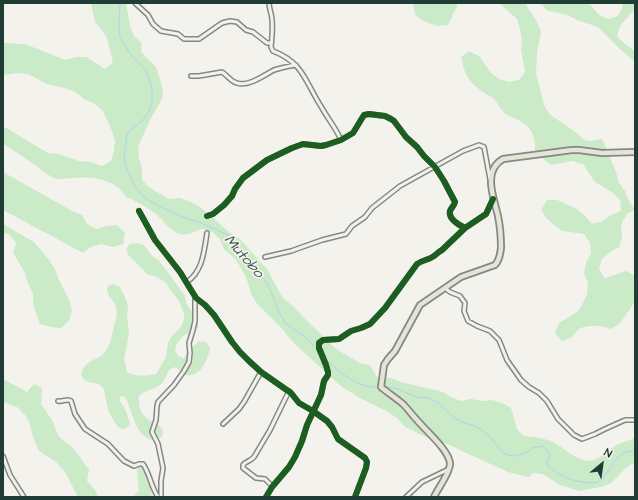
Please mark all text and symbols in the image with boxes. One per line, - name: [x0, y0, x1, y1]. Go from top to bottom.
- water label: Mutobo: [219, 232, 267, 282]
- north arrow: [582, 444, 622, 484]
- text: N: [601, 445, 615, 461]

